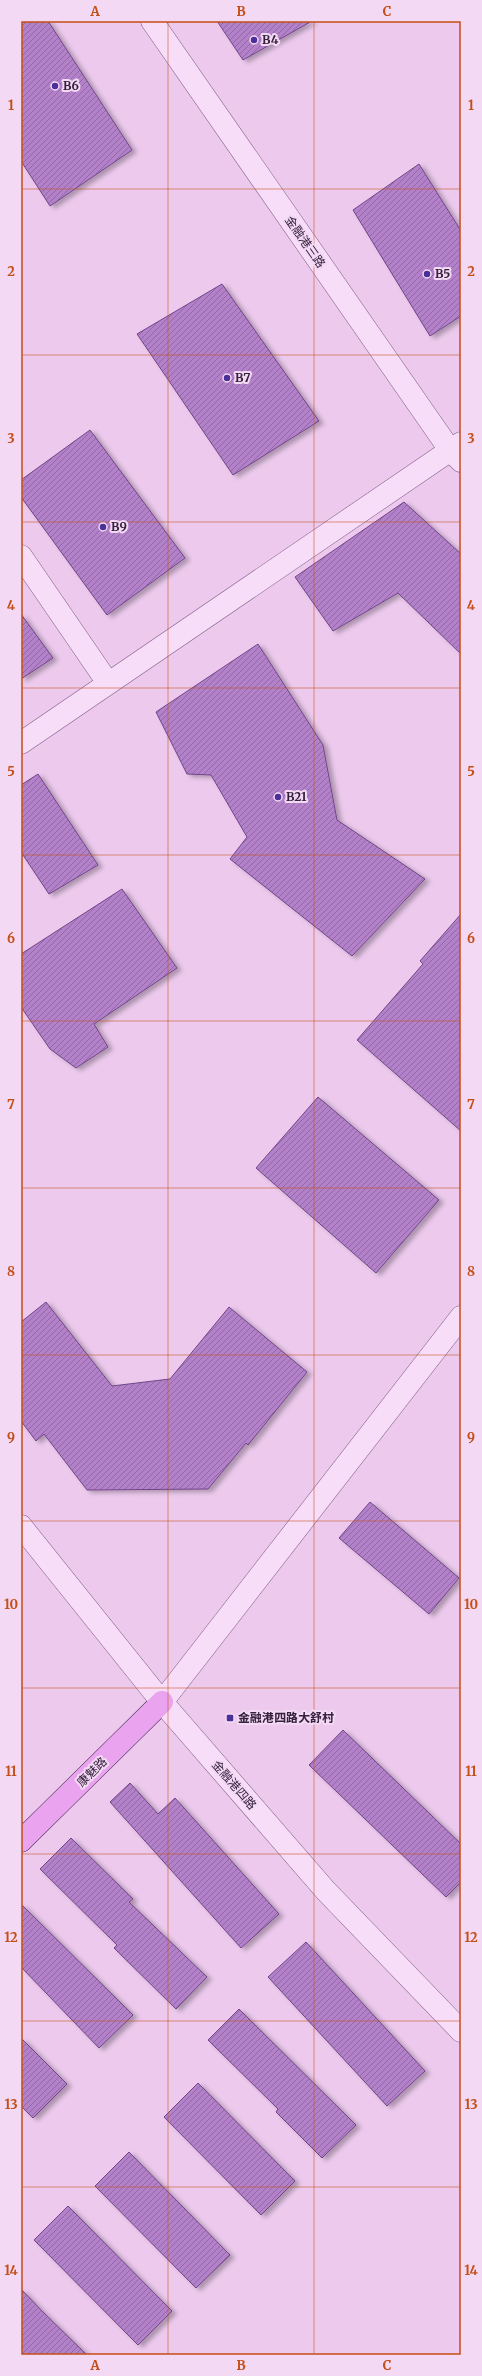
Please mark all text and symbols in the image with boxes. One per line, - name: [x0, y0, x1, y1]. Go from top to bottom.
- text: A: [89, 3, 100, 20]
- text: B: [236, 3, 246, 20]
- text: C: [383, 3, 392, 20]
- place label: B4: [262, 32, 279, 47]
- marker: B4: [249, 35, 259, 45]
- place label: B6: [63, 78, 79, 93]
- marker: B6: [50, 81, 60, 91]
- text: 1: [8, 97, 14, 114]
- text: 1: [468, 97, 474, 114]
- street label: 金融港三路: [282, 213, 329, 271]
- text: 2: [7, 263, 15, 280]
- text: 2: [467, 263, 475, 280]
- place label: B5: [435, 266, 450, 281]
- marker: B5: [422, 269, 432, 279]
- place label: B7: [235, 370, 250, 385]
- marker: B7: [222, 373, 232, 383]
- text: 3: [7, 430, 15, 447]
- text: 3: [467, 430, 475, 447]
- place label: B9: [111, 519, 127, 534]
- marker: B9: [98, 522, 108, 532]
- text: 4: [7, 597, 16, 614]
- text: 4: [467, 597, 476, 614]
- text: 5: [7, 763, 15, 780]
- text: 5: [467, 763, 475, 780]
- place label: B21: [286, 789, 307, 804]
- marker: B21: [273, 792, 283, 802]
- text: 6: [7, 930, 15, 947]
- text: 6: [467, 930, 475, 947]
- text: 7: [7, 1096, 15, 1113]
- text: 7: [467, 1096, 475, 1113]
- text: 8: [7, 1263, 15, 1280]
- text: 8: [467, 1263, 475, 1280]
- text: 9: [7, 1429, 15, 1446]
- text: 9: [467, 1429, 475, 1446]
- text: 10: [4, 1596, 18, 1613]
- text: 10: [464, 1596, 478, 1613]
- place label: 金融港四路大舒村: [238, 1710, 334, 1725]
- marker: 金融港四路大舒村: [225, 1713, 235, 1723]
- street label: 康魅路: [73, 1754, 110, 1790]
- street label: 金融港四路: [209, 1757, 260, 1812]
- text: 11: [5, 1763, 17, 1780]
- text: 11: [465, 1763, 477, 1780]
- text: 12: [4, 1929, 18, 1946]
- text: 12: [464, 1929, 478, 1946]
- text: 13: [4, 2096, 18, 2113]
- text: 13: [464, 2096, 478, 2113]
- text: 14: [4, 2262, 19, 2279]
- text: 14: [464, 2262, 479, 2279]
- text: A: [89, 2357, 100, 2374]
- text: B: [236, 2357, 246, 2374]
- text: C: [383, 2357, 392, 2374]

